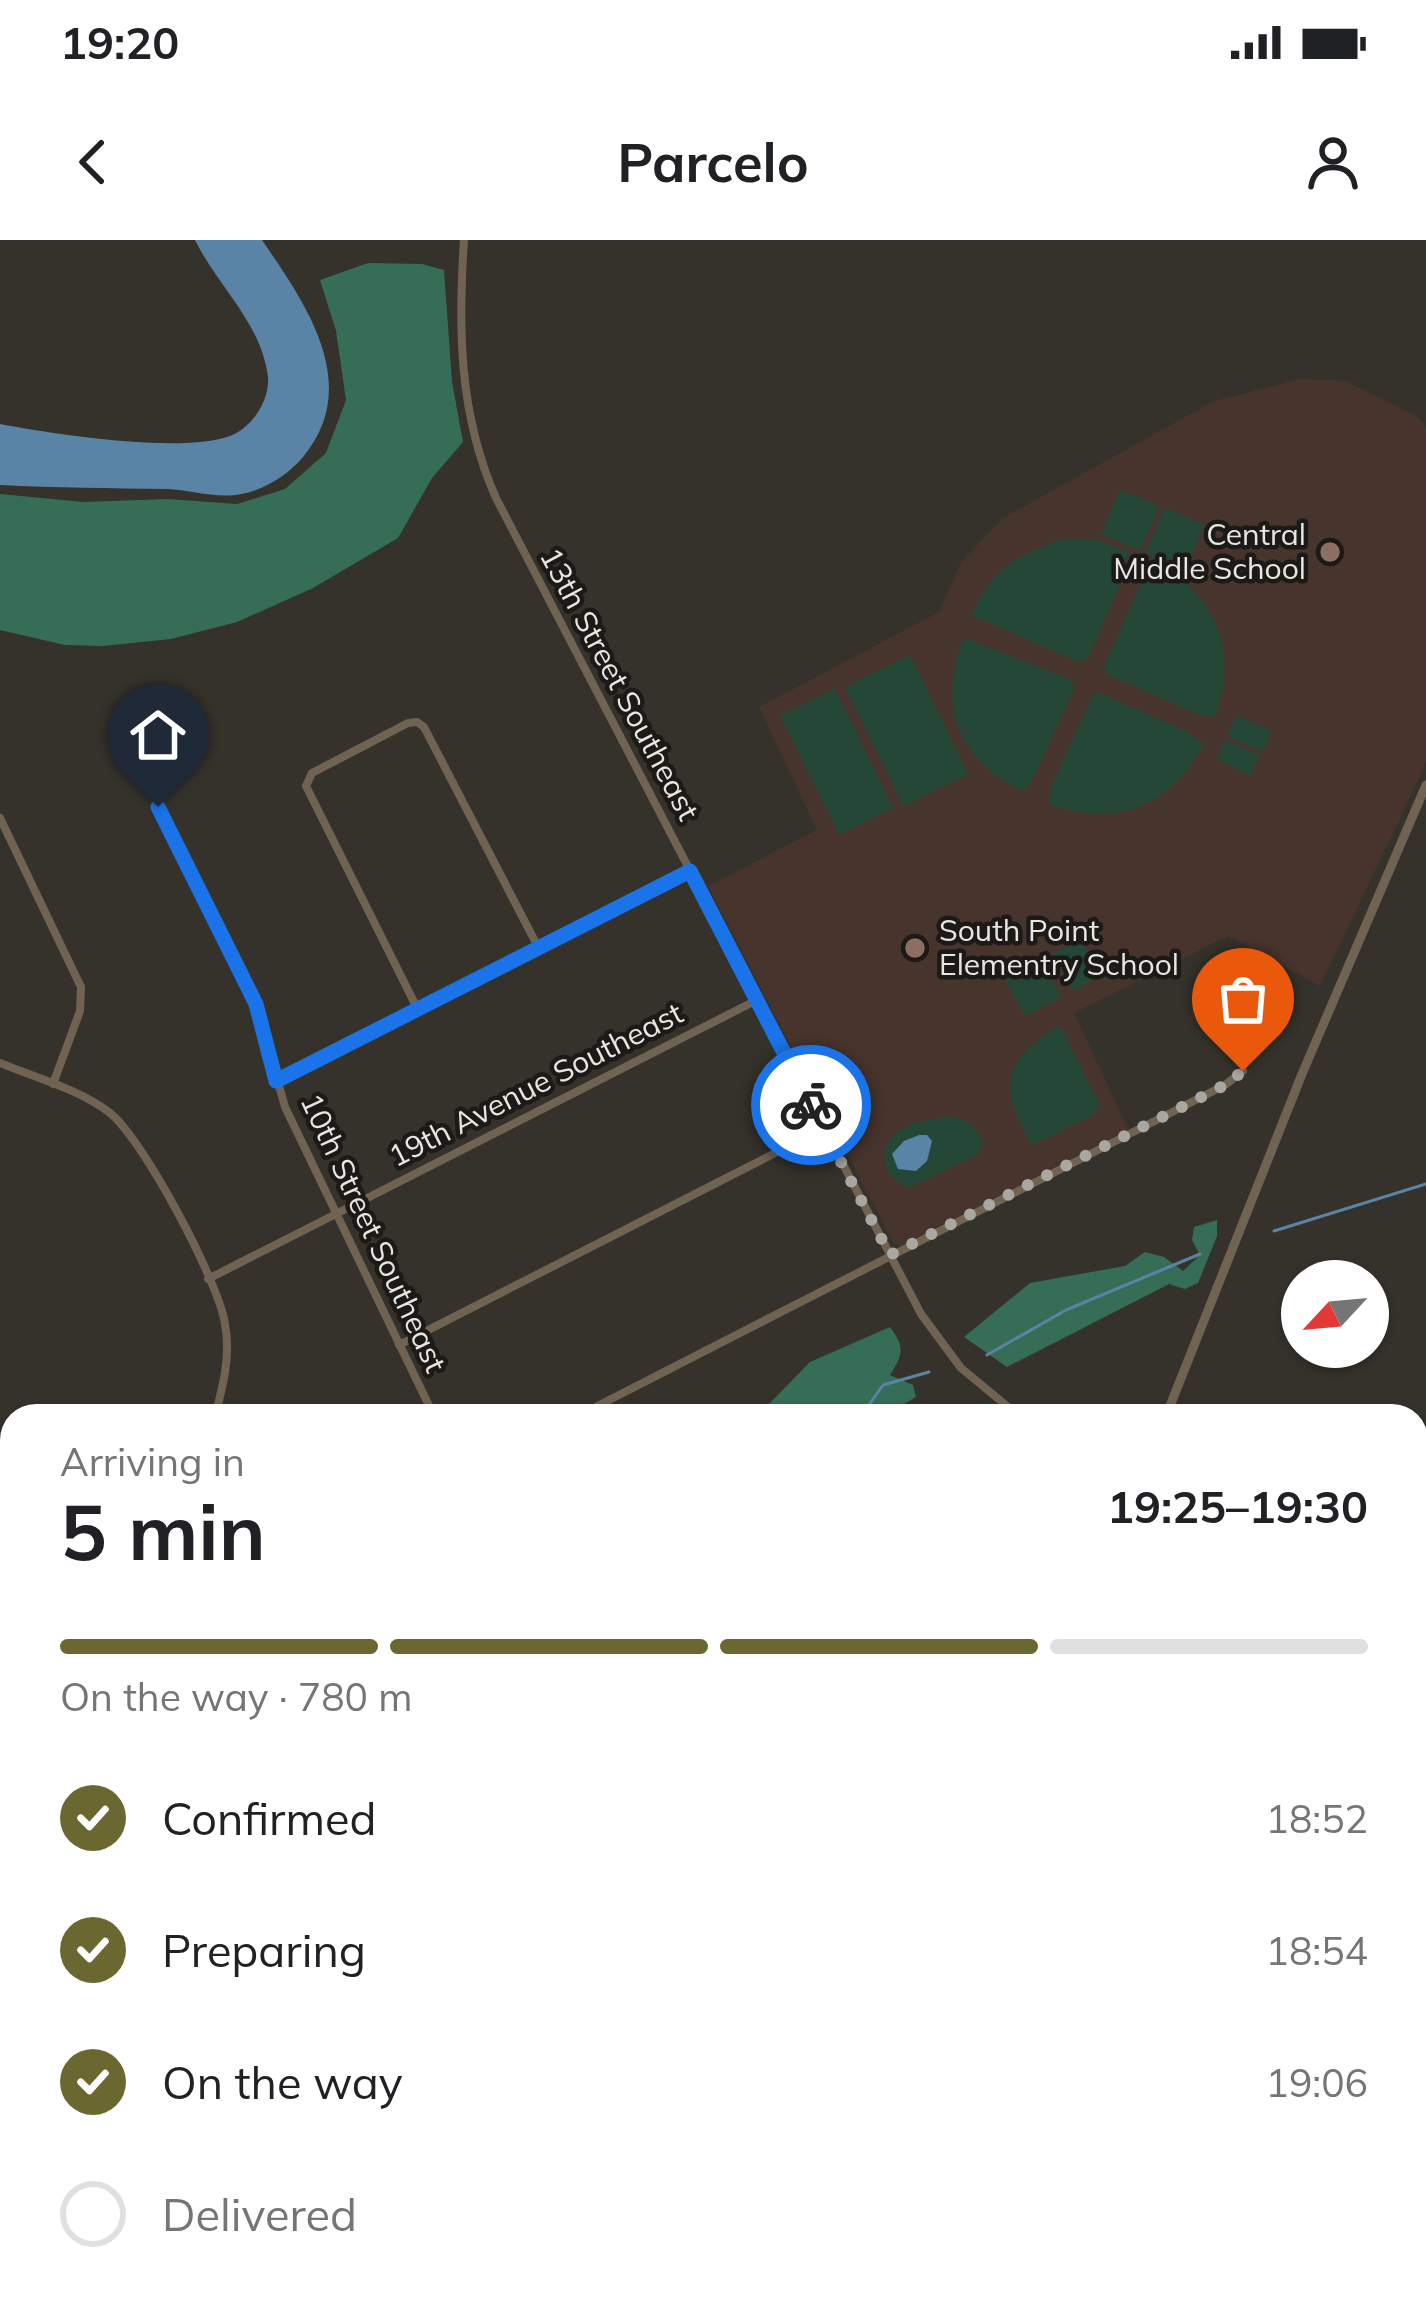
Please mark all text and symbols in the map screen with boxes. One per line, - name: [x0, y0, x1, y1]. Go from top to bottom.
- text: 19:20: [60, 14, 179, 70]
- text: Parcelo: [617, 128, 809, 196]
- icon: back: [60, 129, 126, 195]
- icon: person: [1300, 129, 1366, 195]
- place label: Central Middle School: [1113, 515, 1306, 587]
- marker: Central Middle School: [1317, 539, 1343, 565]
- street label: 13th Street Southeast: [532, 541, 708, 826]
- pin: [107, 684, 209, 807]
- icon: home: [125, 702, 191, 768]
- place label: South Point Elementry School: [939, 911, 1179, 983]
- marker: South Point Elementry School: [902, 935, 928, 961]
- pin: [1192, 948, 1294, 1071]
- icon: bag: [1210, 966, 1276, 1032]
- street label: 19th Avenue Southeast: [382, 993, 689, 1175]
- courier: [751, 1045, 871, 1165]
- icon: bike: [778, 1072, 844, 1138]
- street label: 10th Street Southeast: [293, 1087, 455, 1378]
- north arrow: [1281, 1260, 1389, 1368]
- map controls: [1281, 1260, 1389, 1368]
- text: Arriving in: [60, 1437, 245, 1486]
- text: 19:25–19:30: [1107, 1478, 1368, 1534]
- text: 5 min: [60, 1482, 266, 1580]
- text: On the way · 780 m: [60, 1672, 412, 1721]
- icon: check: [60, 1785, 126, 1851]
- text: Confirmed: [162, 1790, 376, 1846]
- text: 18:52: [1266, 1794, 1368, 1843]
- icon: check: [60, 1917, 126, 1983]
- text: Preparing: [162, 1922, 366, 1978]
- text: 18:54: [1266, 1926, 1368, 1975]
- icon: check: [60, 2049, 126, 2115]
- text: On the way: [162, 2054, 403, 2110]
- text: 19:06: [1266, 2058, 1368, 2107]
- text: Delivered: [162, 2186, 357, 2242]

